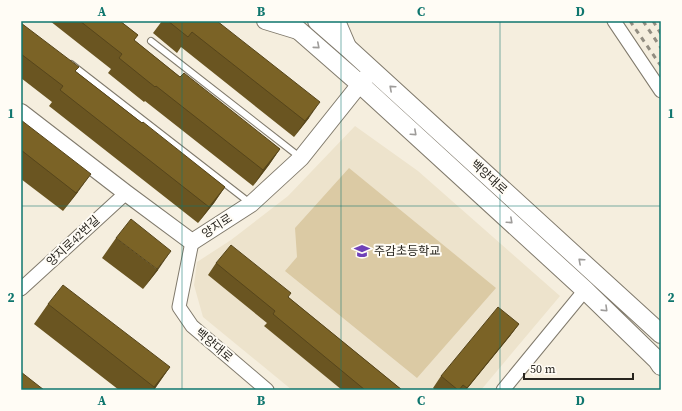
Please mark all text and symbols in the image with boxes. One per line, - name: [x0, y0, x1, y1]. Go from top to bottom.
- text: A: [98, 3, 107, 20]
- text: B: [257, 3, 266, 20]
- text: C: [417, 3, 425, 20]
- text: D: [575, 3, 585, 20]
- one-way arrow: [312, 42, 320, 49]
- one-way arrow: [389, 85, 397, 92]
- text: 1: [7, 105, 15, 122]
- text: 1: [667, 105, 675, 122]
- one-way arrow: [409, 129, 417, 136]
- street label: 백양대로: [467, 156, 511, 198]
- street label: 양지로: [199, 210, 235, 242]
- street label: 양지로42번길: [43, 212, 103, 270]
- one-way arrow: [505, 216, 512, 223]
- school or university icon: 주감초등학교: [353, 242, 371, 260]
- place label: 주감초등학교: [374, 243, 440, 259]
- one-way arrow: [578, 258, 585, 265]
- text: 2: [7, 289, 15, 306]
- text: 2: [667, 289, 675, 306]
- one-way arrow: [600, 305, 608, 312]
- street label: 백양대로: [192, 325, 236, 365]
- scale bar: [524, 355, 633, 381]
- text: 50 m: [530, 361, 556, 377]
- text: A: [98, 392, 107, 409]
- text: B: [257, 392, 266, 409]
- text: C: [417, 392, 425, 409]
- text: D: [575, 392, 585, 409]

